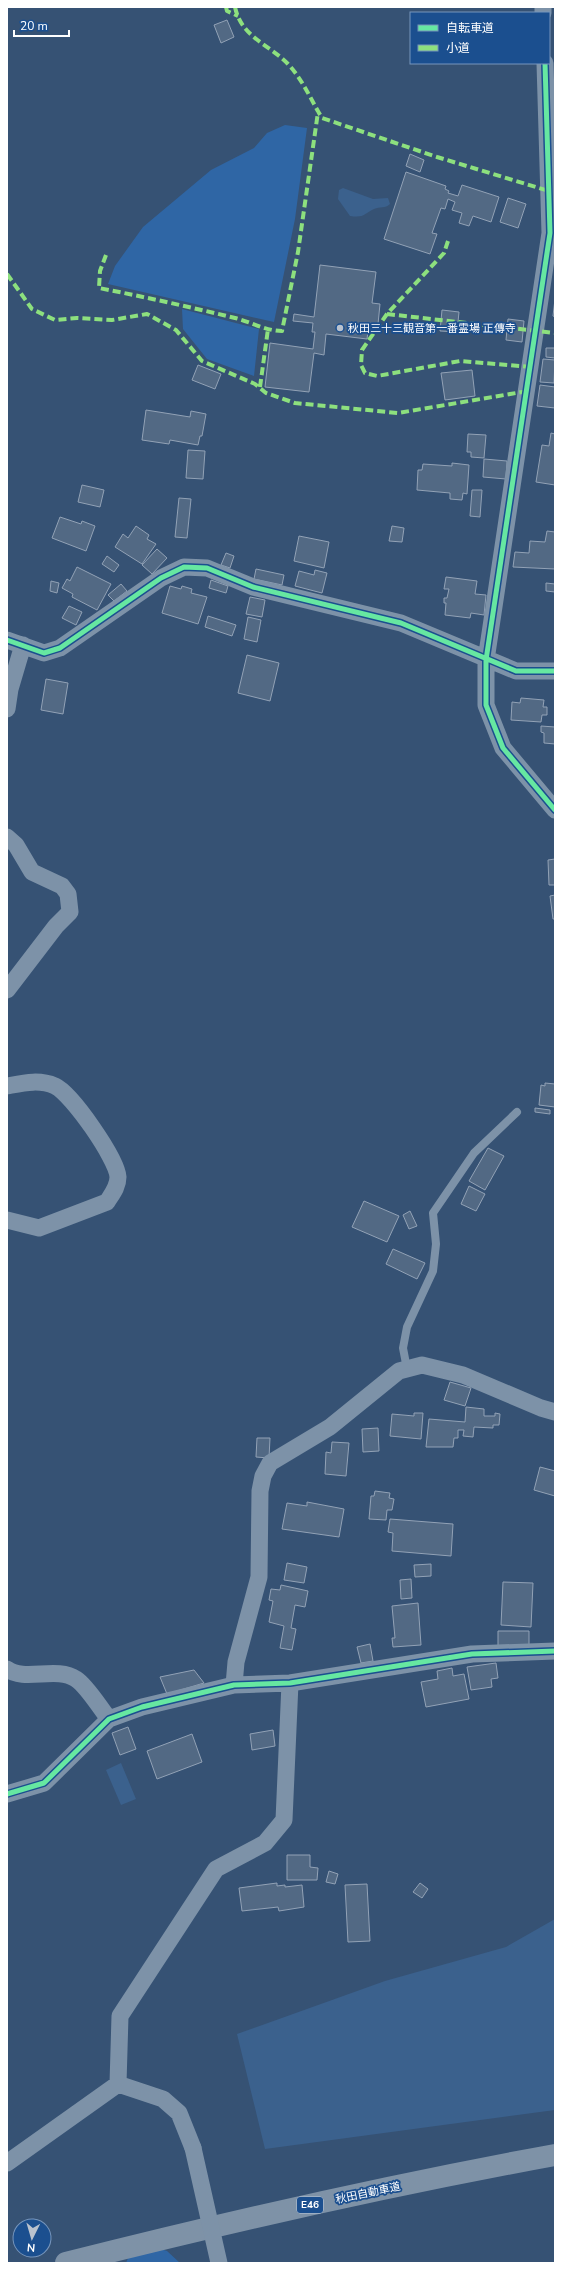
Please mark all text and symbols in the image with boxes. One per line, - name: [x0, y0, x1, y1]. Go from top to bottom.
- scale bar: [14, 12, 69, 38]
- legend: [410, 12, 550, 64]
- text: 20 m: [20, 18, 48, 34]
- text: 自転車道: [446, 20, 494, 36]
- text: 小道: [446, 40, 470, 56]
- place label: 秋田三十三観音第一番霊場 正傳寺: [348, 321, 516, 336]
- marker: 秋田三十三観音第一番霊場 正傳寺: [335, 323, 345, 333]
- street label: 秋田自動車道: [334, 2179, 402, 2207]
- road number: E46: [297, 2197, 323, 2213]
- north arrow: [12, 2218, 52, 2258]
- text: N: [26, 2240, 36, 2255]

